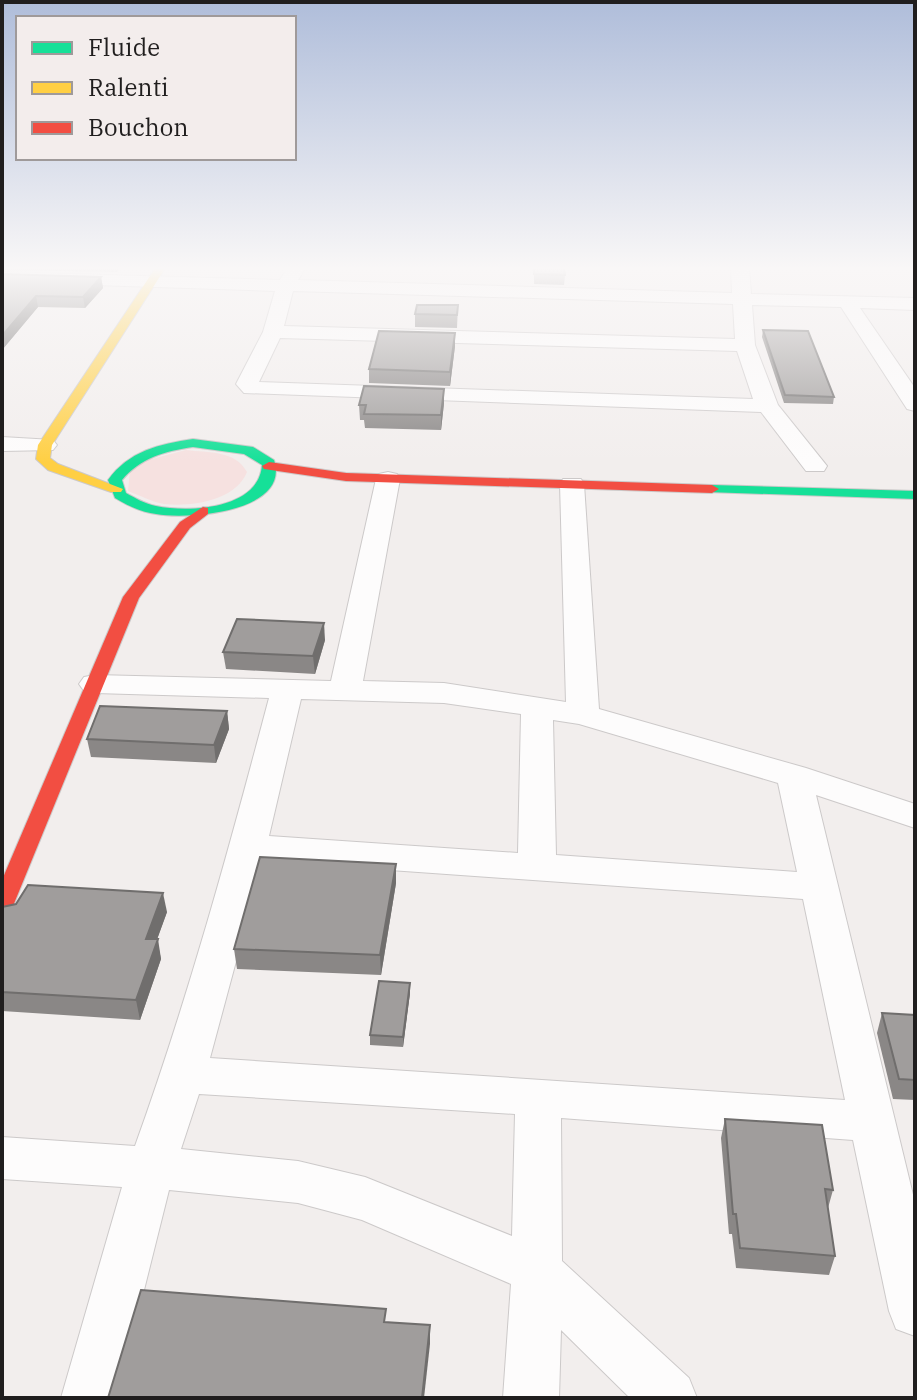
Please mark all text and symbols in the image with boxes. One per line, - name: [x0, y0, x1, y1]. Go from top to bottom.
- legend: [16, 16, 296, 160]
- text: Fluide: [88, 31, 160, 63]
- text: Ralenti: [88, 71, 169, 103]
- text: Bouchon: [88, 111, 189, 143]

